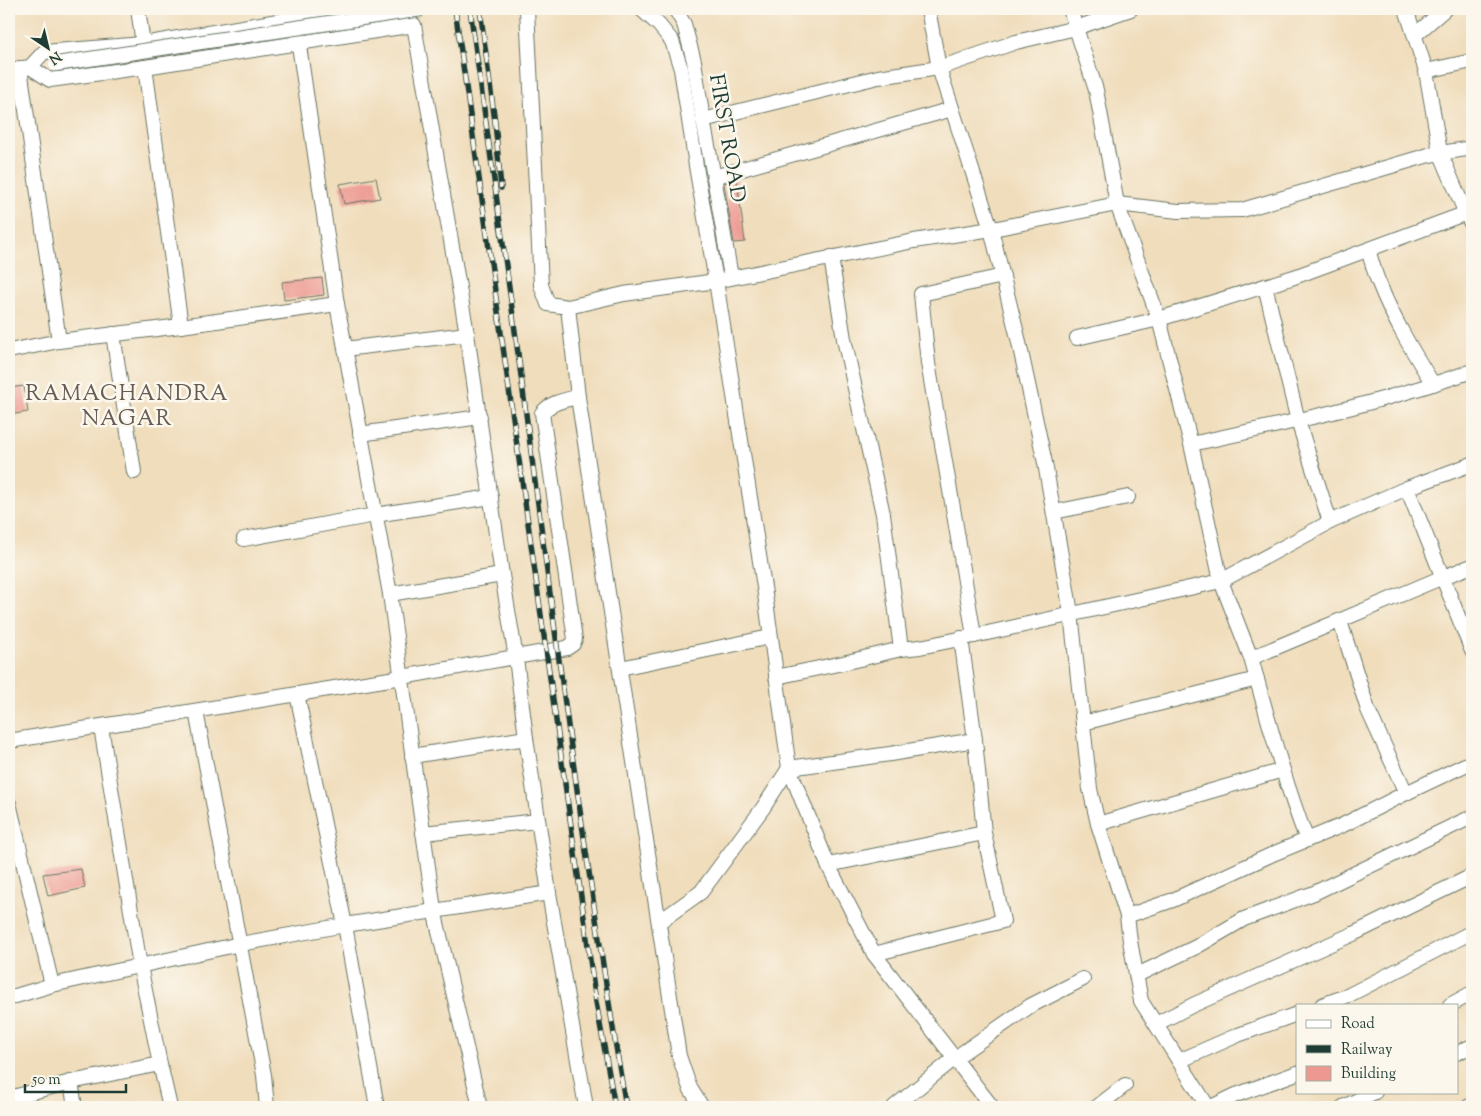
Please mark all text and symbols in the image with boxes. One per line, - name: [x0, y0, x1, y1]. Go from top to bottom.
- north arrow: [22, 22, 72, 72]
- text: N: [44, 46, 65, 68]
- street label: FIRST ROAD: [700, 72, 752, 205]
- district label: RAMACHANDRA NAGAR: [25, 379, 229, 436]
- legend: [1296, 1004, 1458, 1094]
- text: Road: [1341, 1014, 1375, 1035]
- text: Railway: [1341, 1040, 1393, 1061]
- scale bar: [25, 1061, 126, 1093]
- text: Building: [1341, 1064, 1396, 1085]
- text: 50 m: [31, 1070, 61, 1091]

